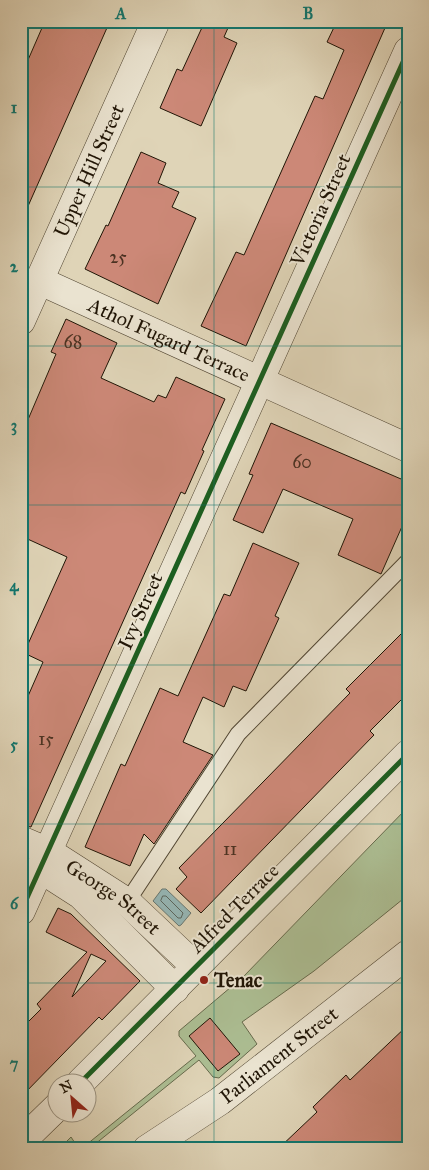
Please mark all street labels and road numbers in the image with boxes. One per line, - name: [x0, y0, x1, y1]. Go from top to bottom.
- street label: Upper Hill Street: [48, 100, 129, 241]
- street label: Victoria Street: [284, 150, 355, 271]
- street label: Athol Fugard Terrace: [84, 292, 254, 387]
- street label: Ivy Street: [113, 569, 167, 653]
- street label: George Street: [61, 854, 166, 940]
- street label: Alfred Terrace: [184, 858, 284, 958]
- street label: Parliament Street: [215, 1001, 343, 1109]

